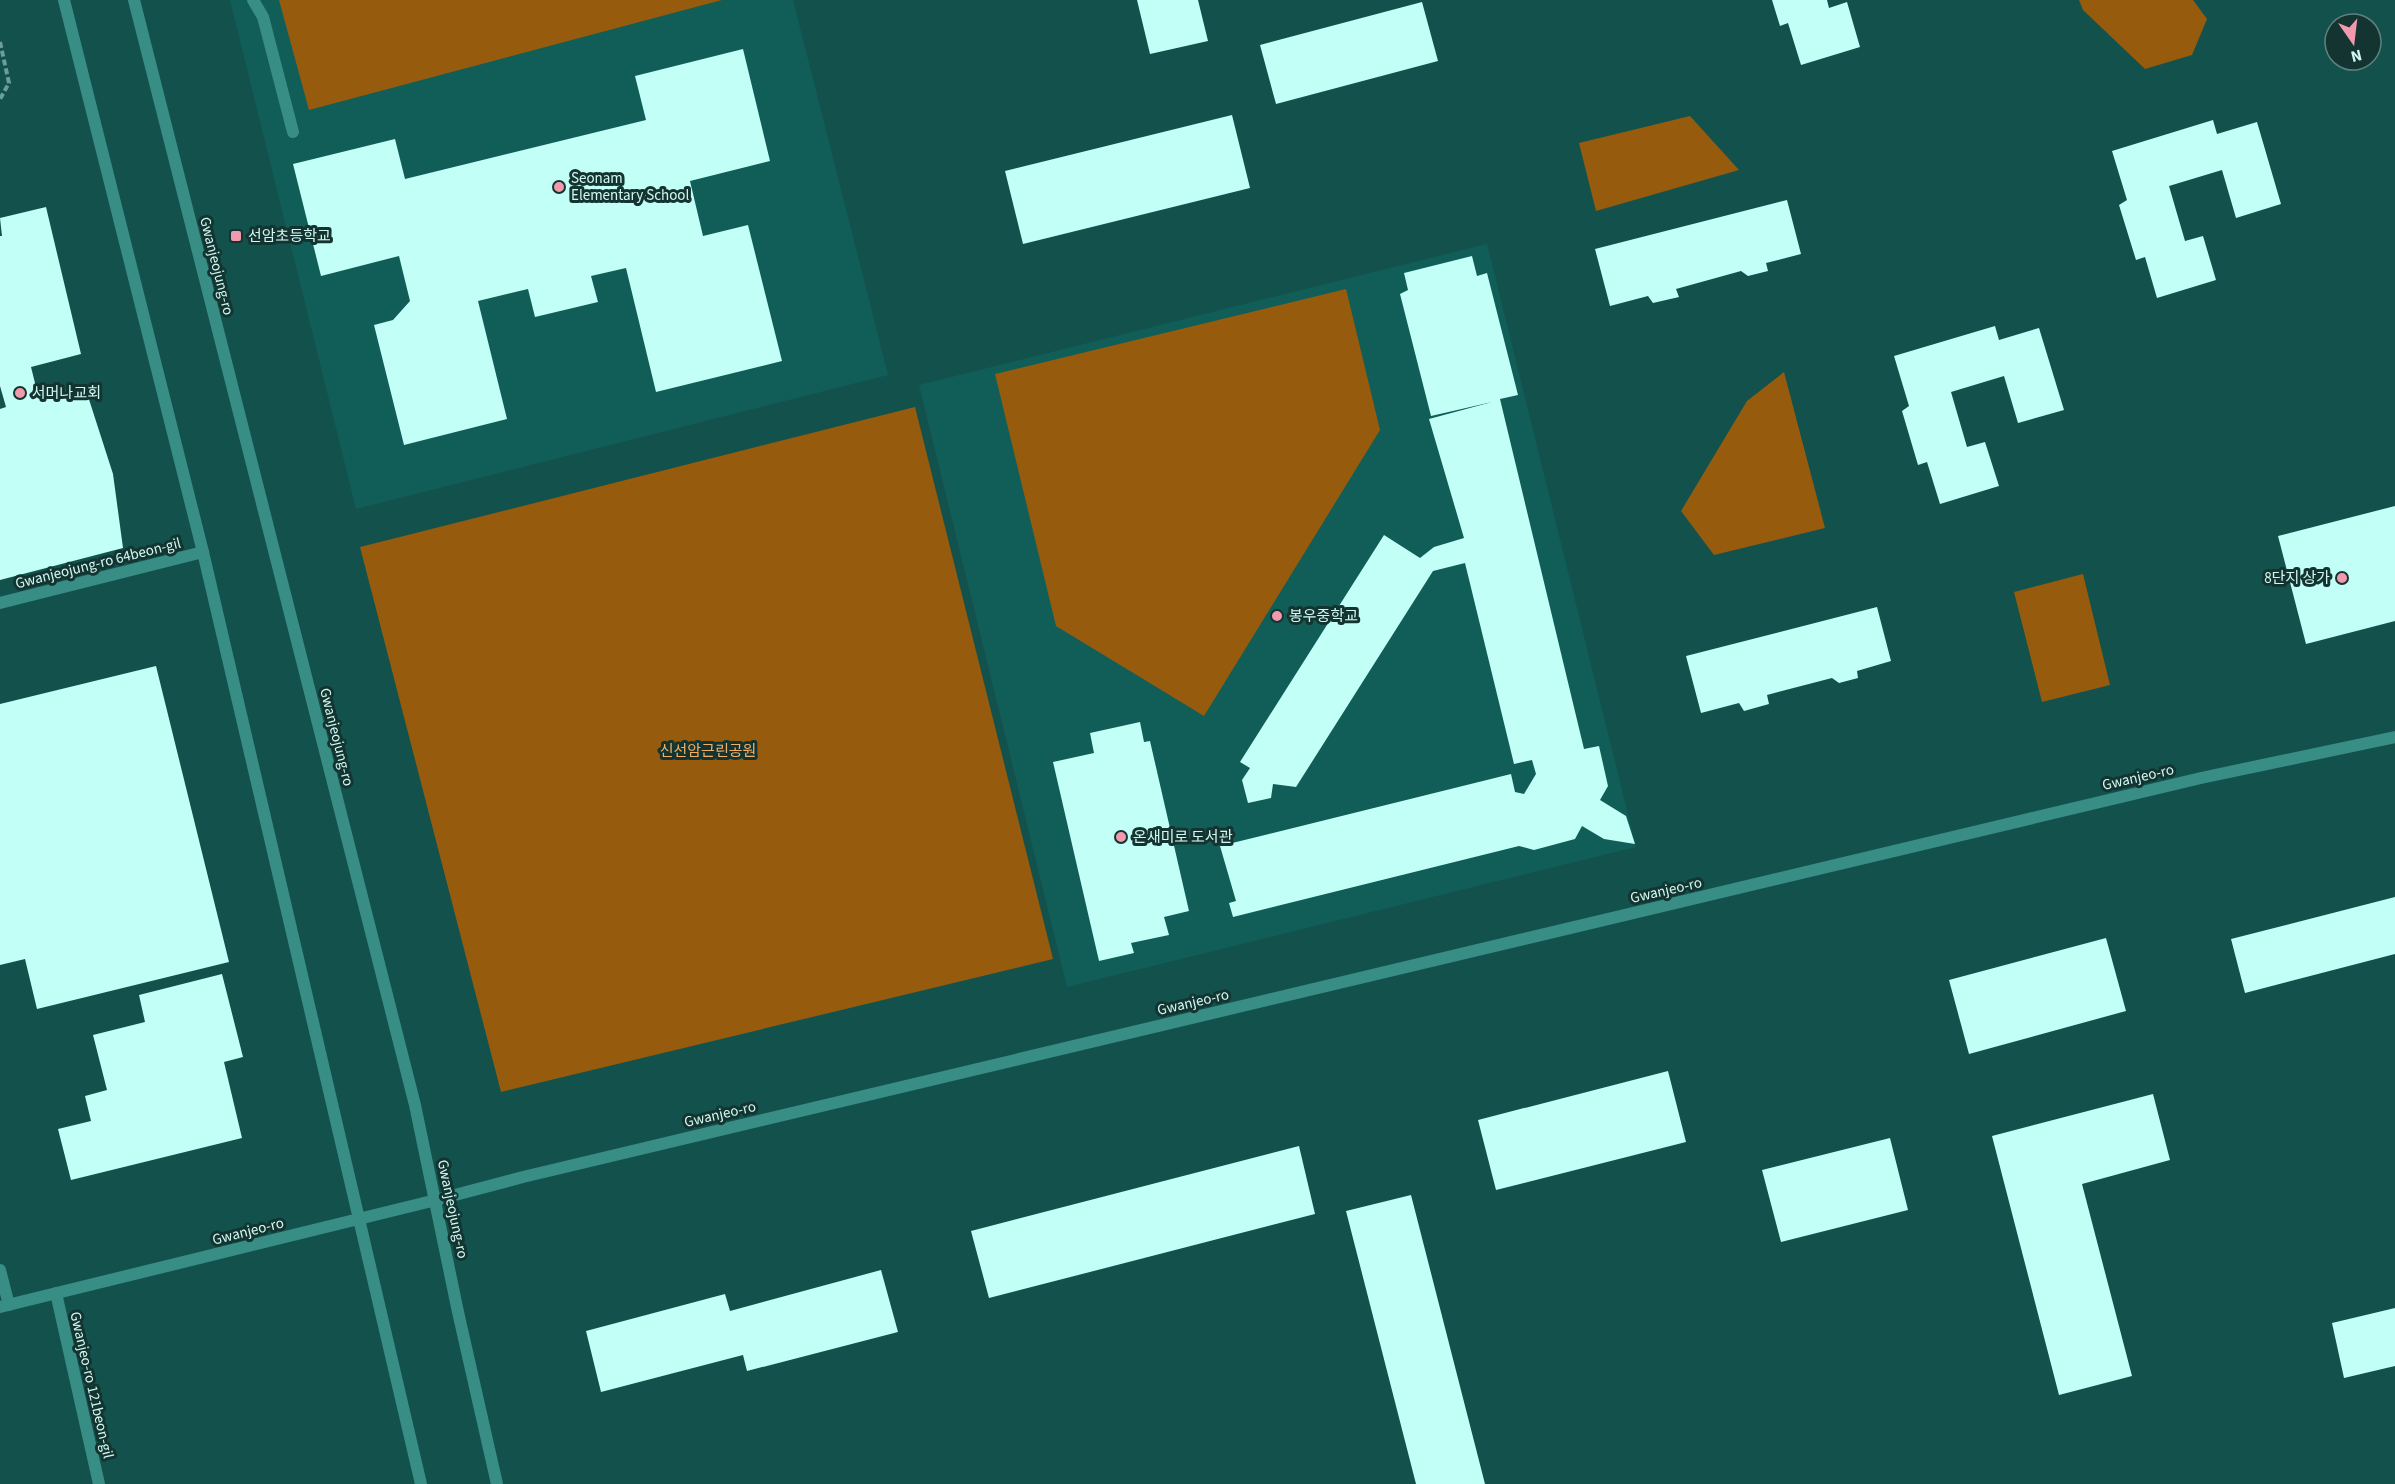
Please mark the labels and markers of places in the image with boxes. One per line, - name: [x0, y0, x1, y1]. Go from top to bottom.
- place label: Seonam Elementary School: [571, 168, 689, 206]
- marker: Seonam Elementary School: [552, 180, 566, 194]
- place label: 선암초등학교: [248, 226, 331, 247]
- marker: 선암초등학교: [229, 229, 243, 243]
- place label: 서머나교회: [32, 383, 101, 404]
- marker: 서머나교회: [13, 386, 27, 400]
- place label: 8단지 상가: [2264, 568, 2330, 589]
- marker: 8단지 상가: [2335, 571, 2349, 585]
- place label: 봉우중학교: [1289, 606, 1358, 627]
- marker: 봉우중학교: [1270, 609, 1284, 623]
- place label: 온새미로 도서관: [1133, 827, 1233, 848]
- marker: 온새미로 도서관: [1114, 830, 1128, 844]

